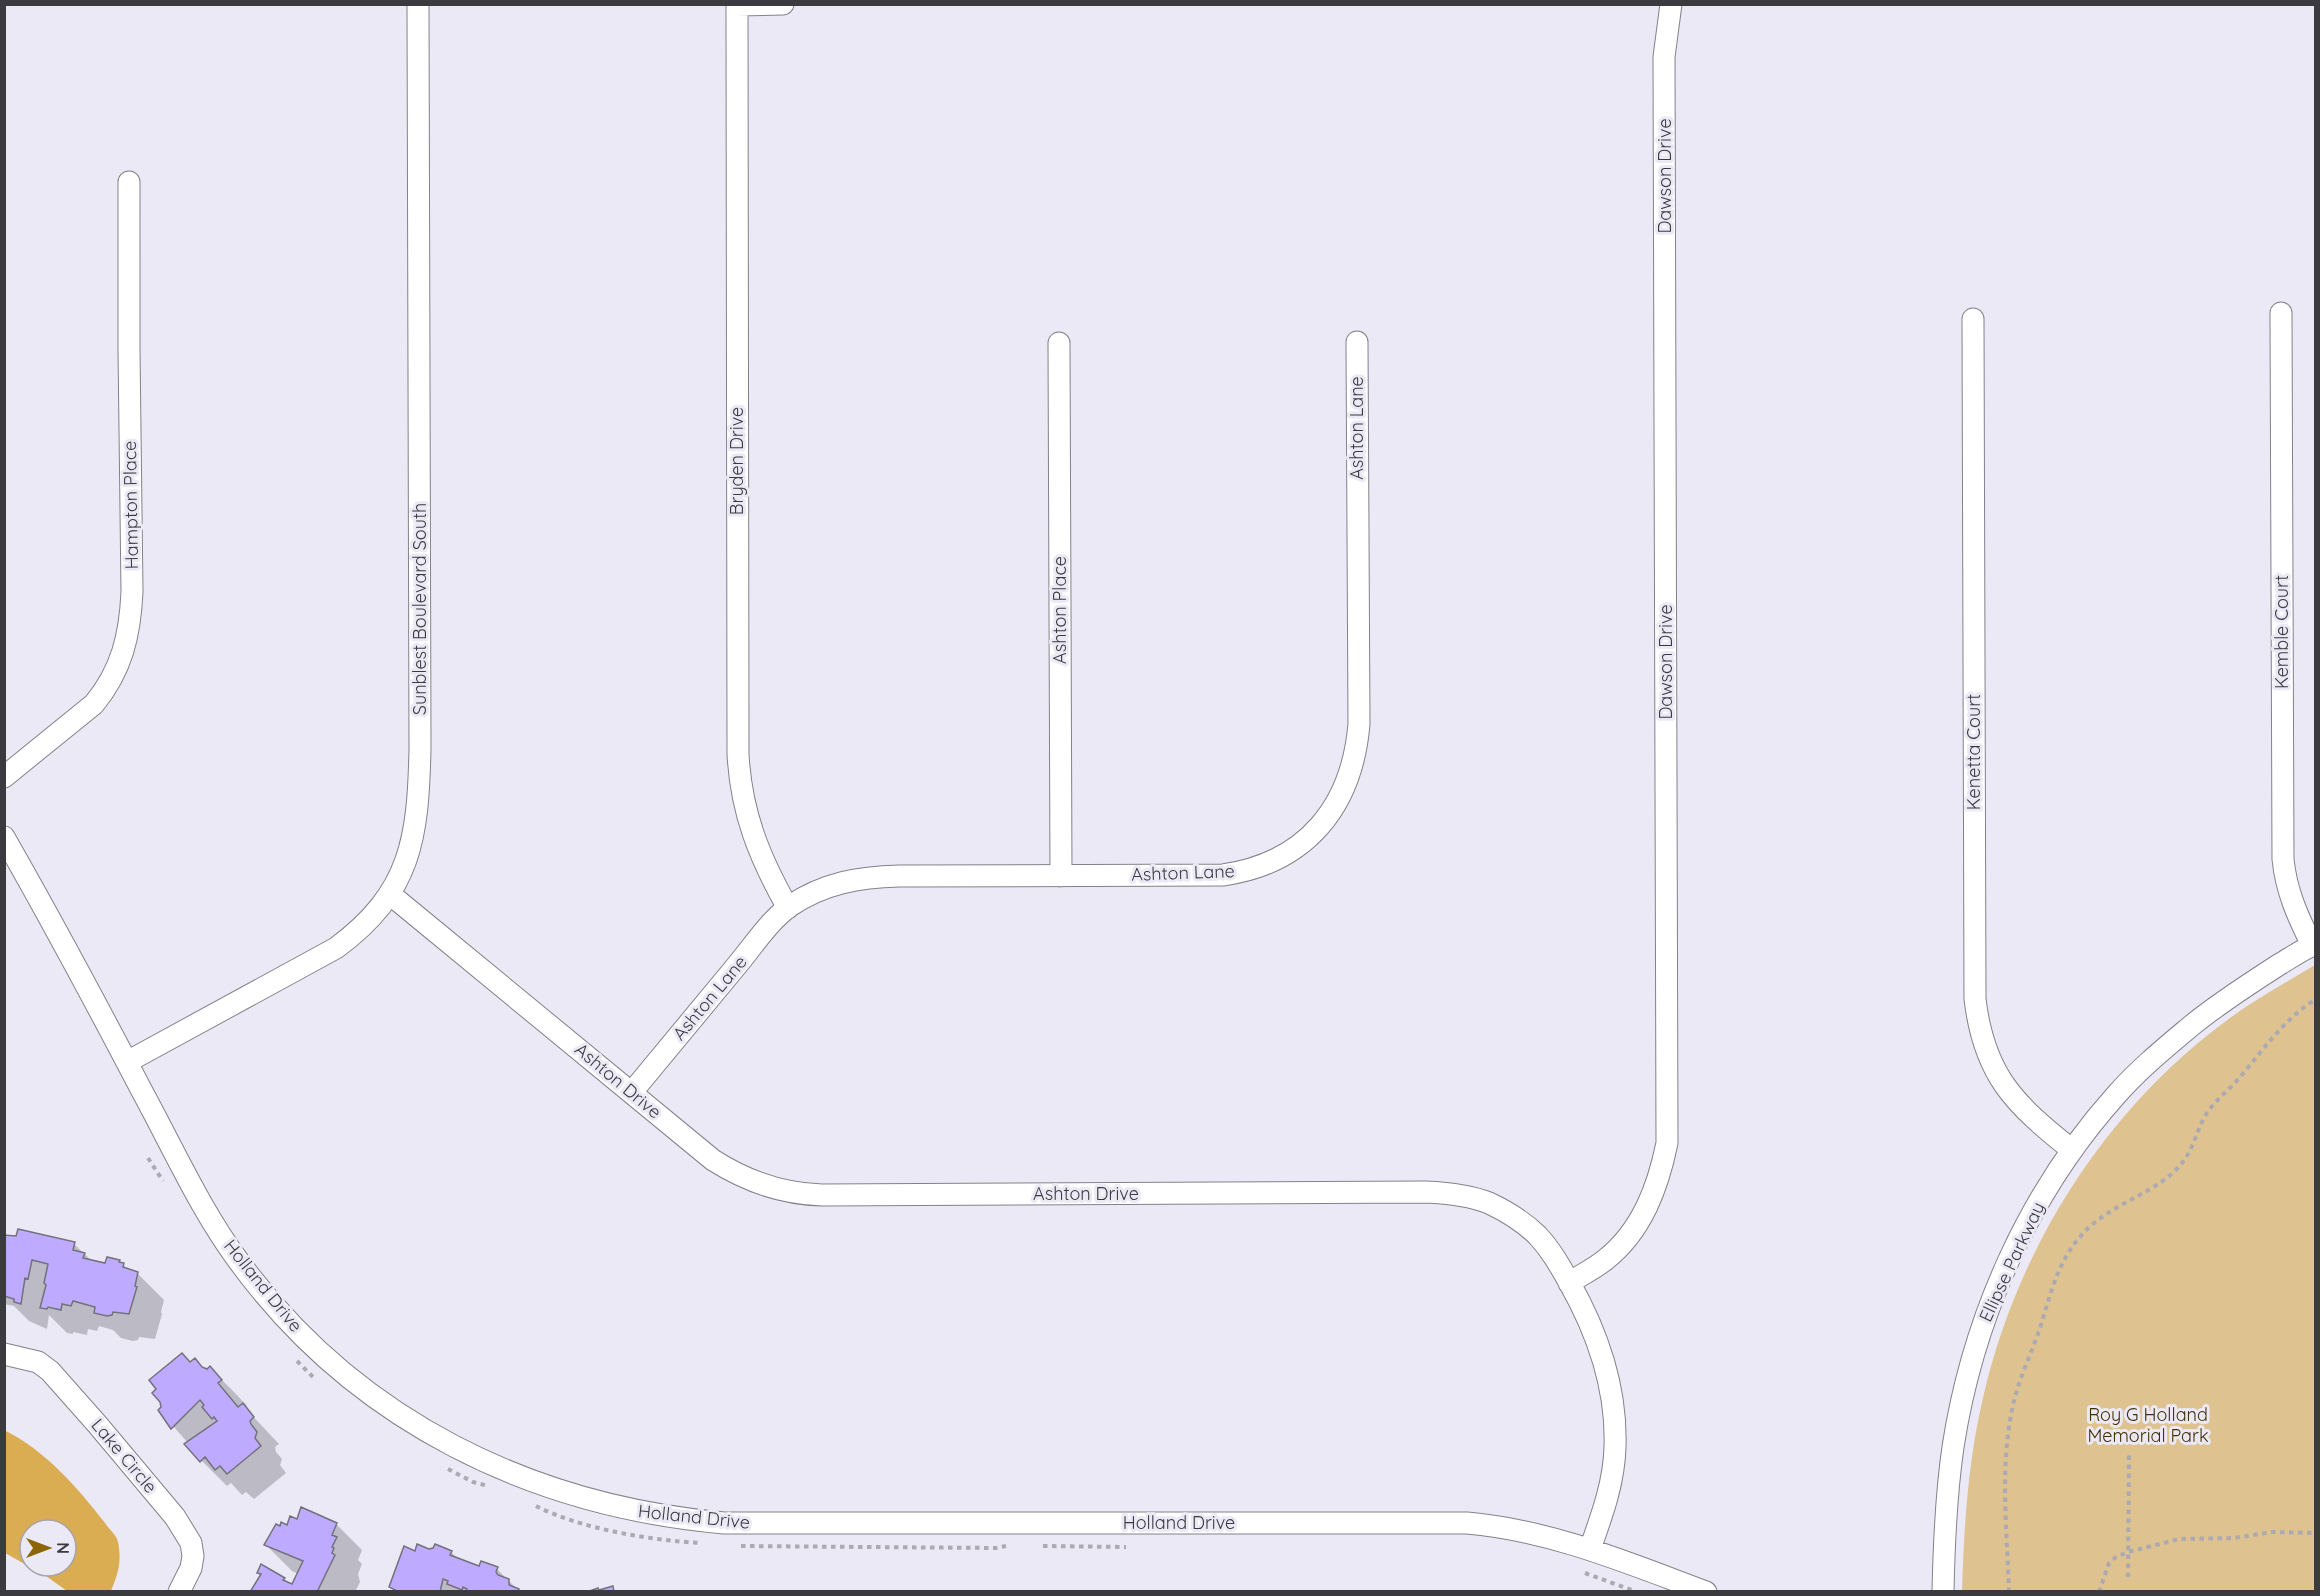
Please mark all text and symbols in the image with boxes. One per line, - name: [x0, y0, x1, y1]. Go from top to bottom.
- street label: Dawson Drive: [1653, 118, 1676, 234]
- street label: Ashton Lane: [1345, 376, 1368, 480]
- street label: Bryden Drive: [725, 407, 748, 515]
- street label: Hampton Place: [118, 440, 143, 570]
- street label: Sunblest Boulevard South: [408, 503, 431, 715]
- street label: Ashton Place: [1048, 556, 1071, 664]
- street label: Kemble Court: [2270, 575, 2293, 689]
- street label: Dawson Drive: [1654, 604, 1677, 720]
- street label: Kenetta Court: [1962, 694, 1985, 810]
- street label: Ashton Lane: [1131, 859, 1235, 886]
- street label: Ashton Lane: [668, 951, 752, 1045]
- street label: Ashton Drive: [570, 1038, 666, 1123]
- street label: Ashton Drive: [1033, 1182, 1139, 1205]
- street label: Ellipse Parkway: [1974, 1198, 2049, 1325]
- street label: Holland Drive: [219, 1235, 308, 1337]
- park label: Roy G Holland Memorial Park: [2087, 1403, 2209, 1447]
- street label: Lake Circle: [87, 1414, 162, 1498]
- street label: Holland Drive: [637, 1499, 751, 1534]
- street label: Holland Drive: [1123, 1511, 1235, 1534]
- north arrow: [18, 1518, 78, 1578]
- text: N: [53, 1542, 73, 1554]

